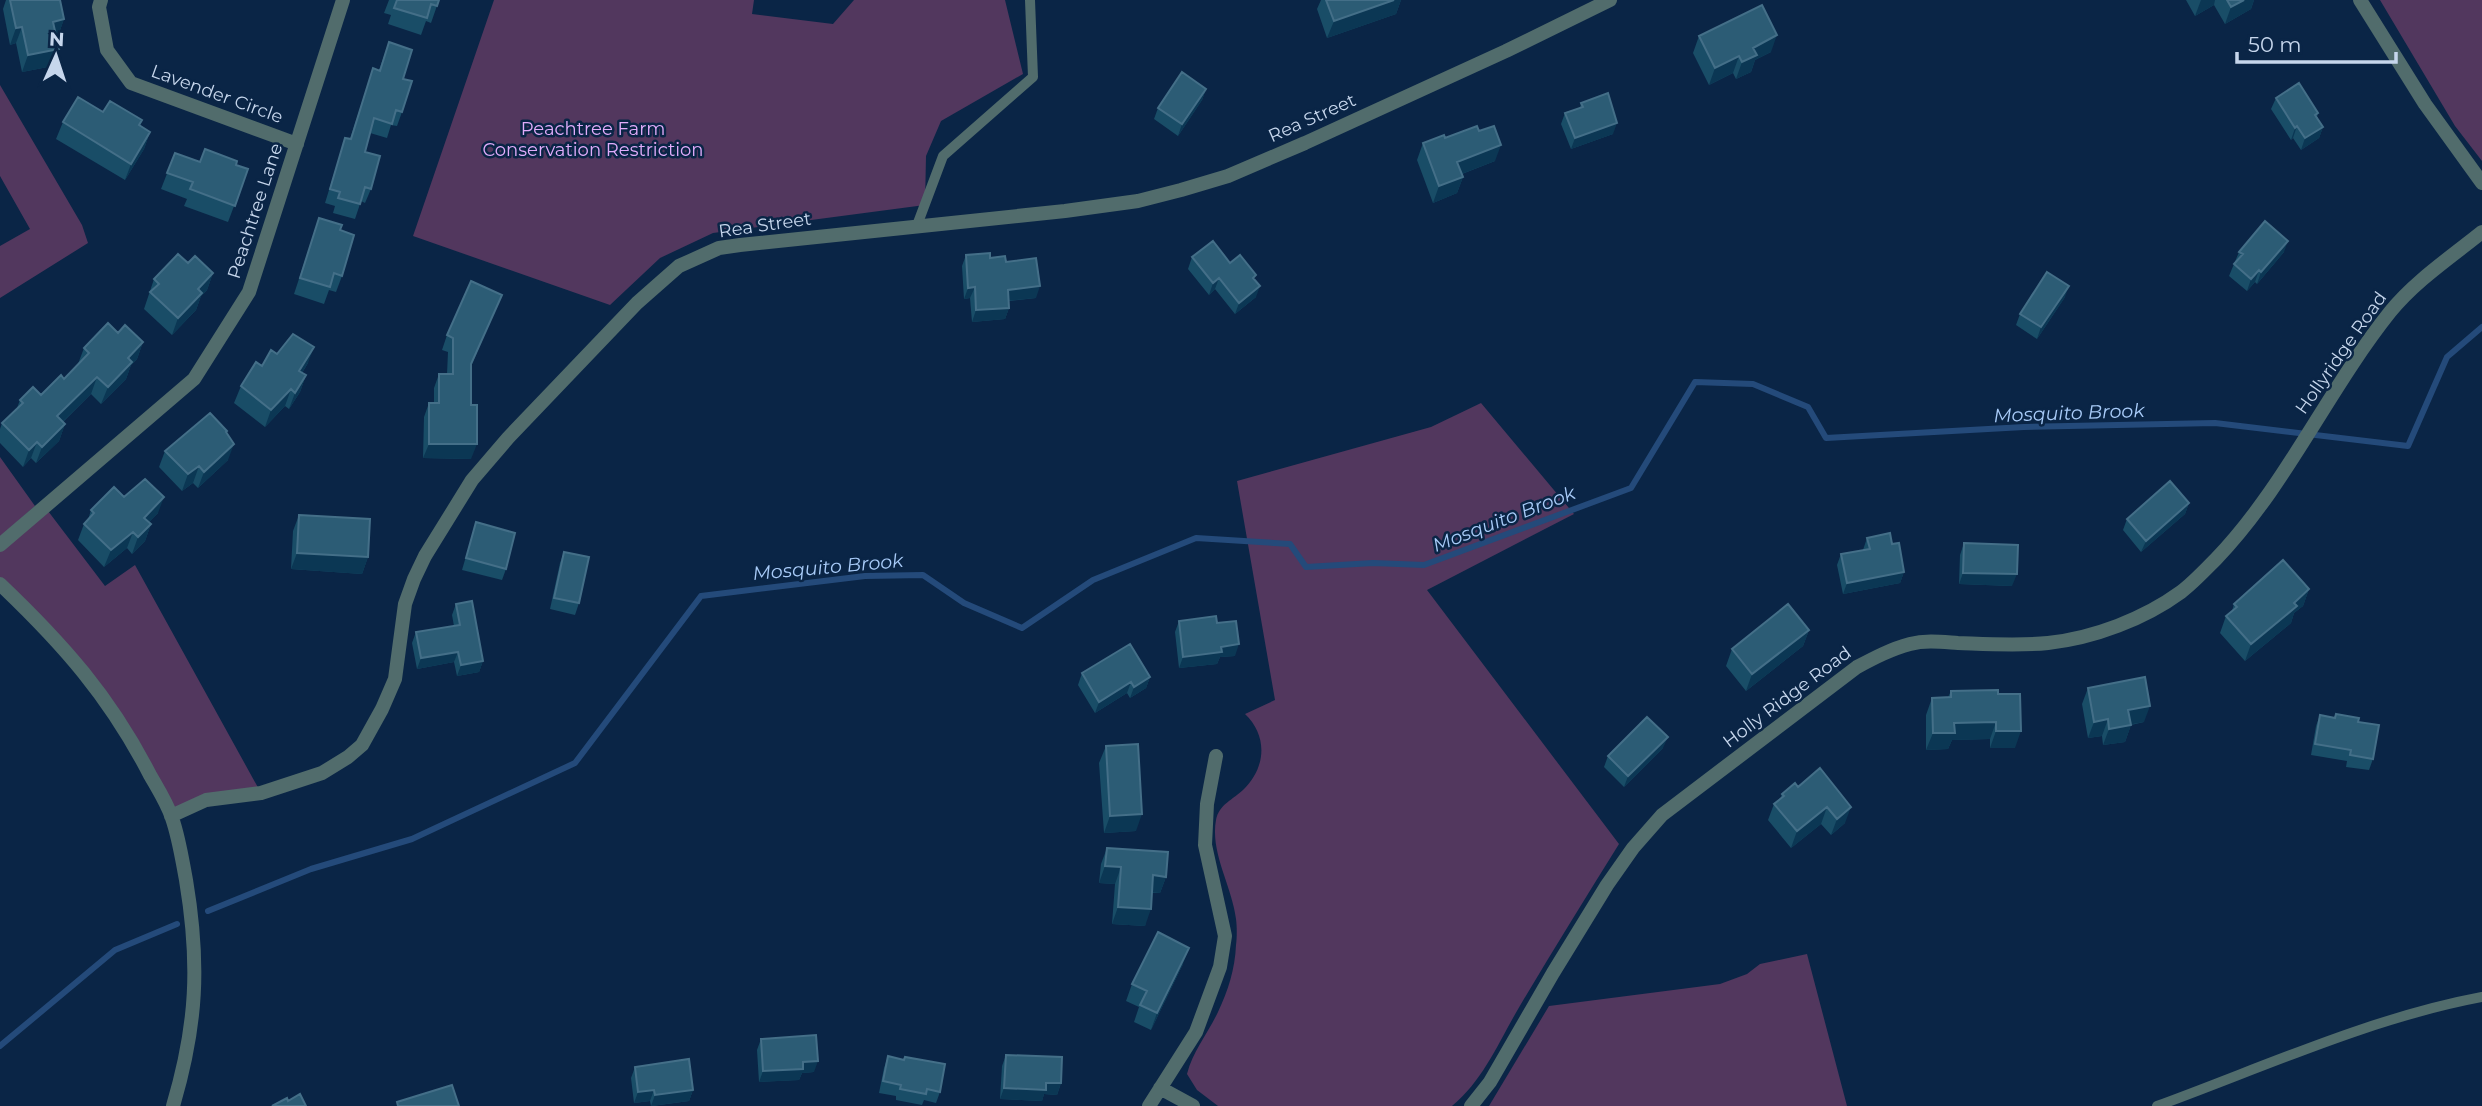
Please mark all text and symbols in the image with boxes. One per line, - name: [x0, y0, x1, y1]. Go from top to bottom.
- north arrow: [21, 21, 91, 91]
- scale bar: [2237, 21, 2396, 65]
- text: N: [49, 28, 65, 51]
- text: 50 m: [2248, 32, 2302, 57]
- street label: Lavender Circle: [148, 60, 286, 128]
- street label: Rea Street: [1265, 89, 1359, 147]
- park label: Peachtree Farm Conservation Restriction: [482, 118, 704, 161]
- street label: Peachtree Lane: [223, 140, 287, 282]
- street label: Rea Street: [717, 208, 813, 242]
- street label: Hollyridge Road: [2291, 288, 2391, 418]
- water label: Mosquito Brook: [1993, 399, 2146, 427]
- water label: Mosquito Brook: [1429, 481, 1579, 557]
- water label: Mosquito Brook: [752, 549, 905, 585]
- street label: Holly Ridge Road: [1718, 642, 1856, 752]

